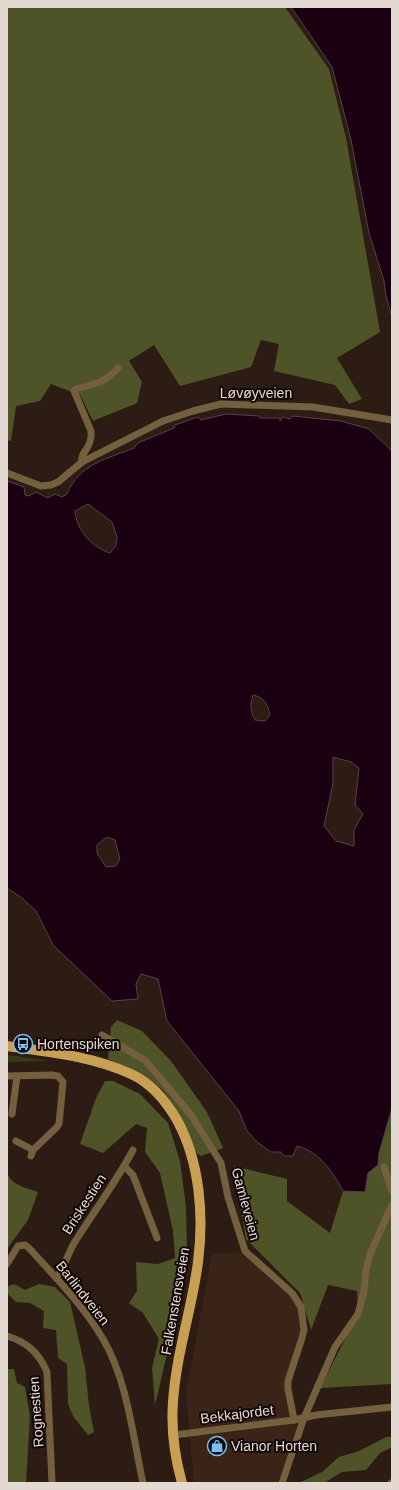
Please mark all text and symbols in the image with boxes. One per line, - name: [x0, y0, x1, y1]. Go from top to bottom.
- street label: Løvøyveien: [220, 385, 292, 401]
- bus stop icon: Hortenspiken: [12, 1033, 34, 1055]
- place label: Hortenspiken: [37, 1036, 120, 1052]
- street label: Gamleveien: [229, 1166, 263, 1242]
- street label: Briskestien: [59, 1171, 109, 1237]
- street label: Falkenstensveien: [158, 1246, 192, 1356]
- street label: Barlindveien: [53, 1258, 113, 1328]
- street label: Rognestien: [26, 1376, 46, 1448]
- street label: Bekkajordet: [199, 1402, 275, 1426]
- shop icon: Vianor Horten: [206, 1435, 228, 1457]
- place label: Vianor Horten: [231, 1438, 317, 1454]

